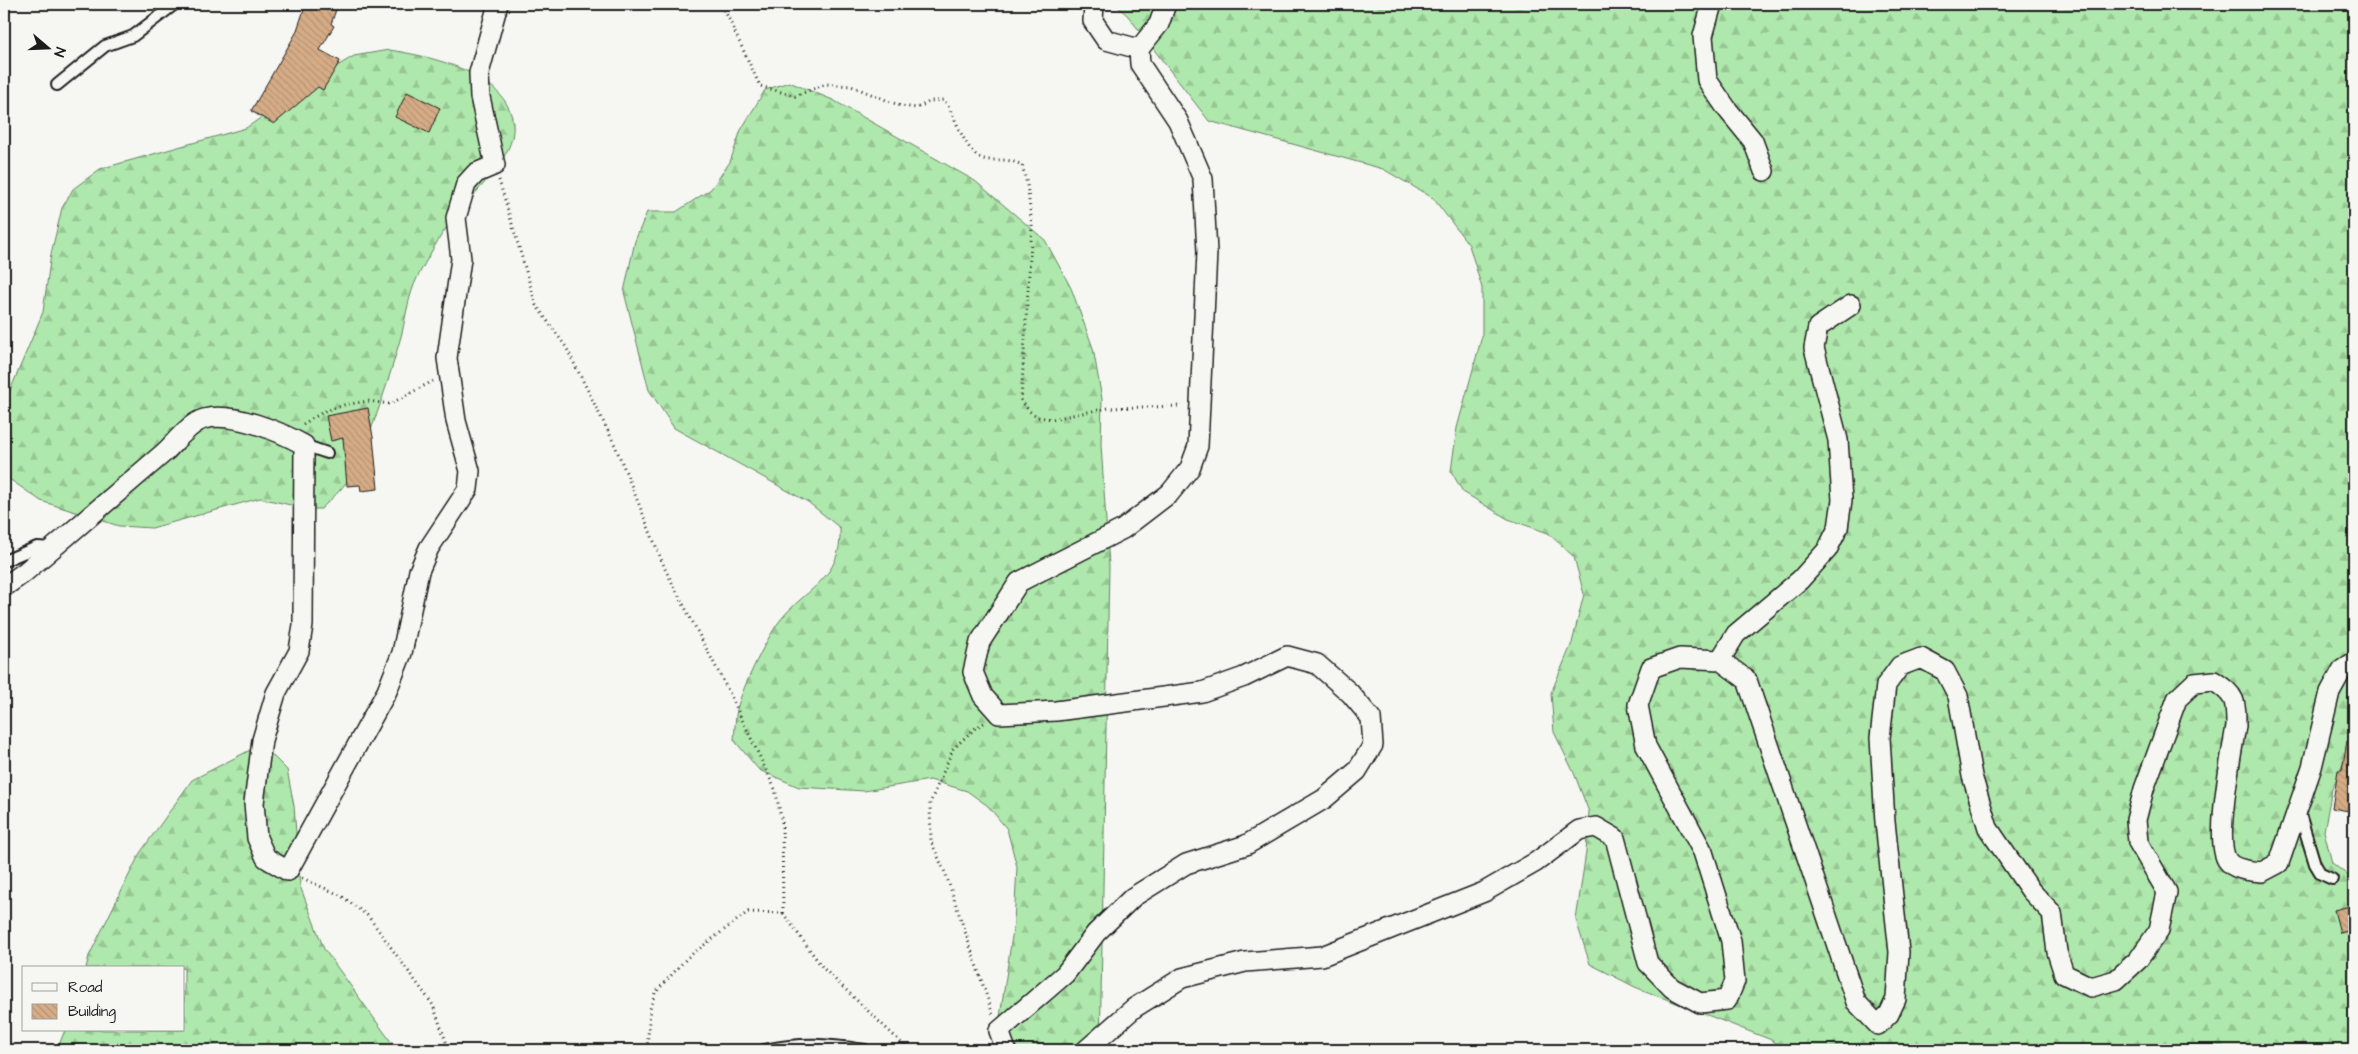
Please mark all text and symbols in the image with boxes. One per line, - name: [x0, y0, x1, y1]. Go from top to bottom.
- north arrow: [22, 22, 72, 72]
- text: N: [48, 44, 70, 60]
- legend: [22, 966, 185, 1032]
- text: Road: [68, 977, 103, 998]
- text: Building: [68, 1001, 116, 1023]

